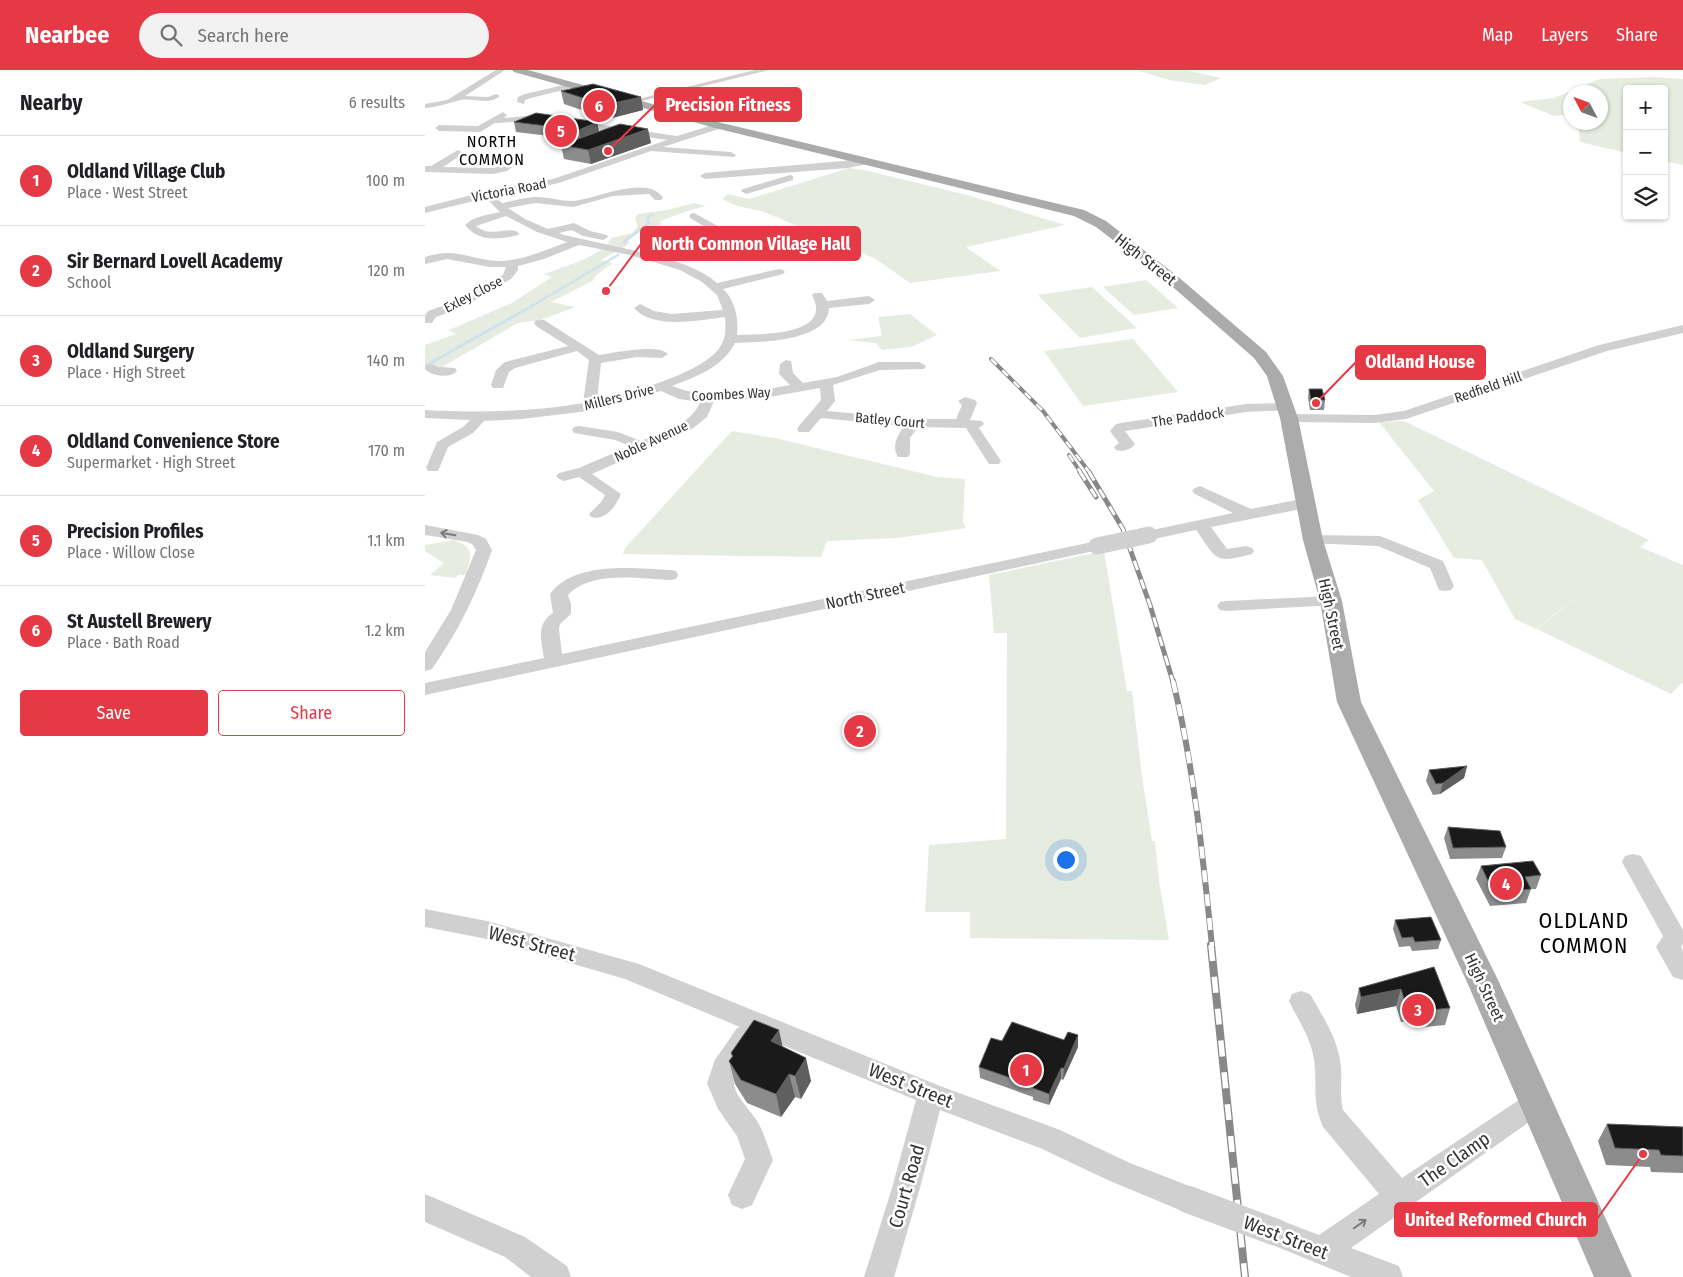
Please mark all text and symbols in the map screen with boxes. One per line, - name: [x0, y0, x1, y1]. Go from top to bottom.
- search box: [139, 13, 489, 58]
- text: Nearbee: [25, 21, 109, 49]
- icon: search: [157, 21, 185, 49]
- text: Search here: [197, 24, 289, 47]
- text: Map: [1482, 24, 1513, 46]
- text: Layers: [1541, 24, 1588, 46]
- text: Share: [1616, 24, 1658, 46]
- north arrow: [1563, 85, 1608, 130]
- map controls: [1623, 85, 1668, 220]
- button: +: [1623, 85, 1668, 130]
- pin: 6: [583, 87, 615, 125]
- callout: Precision Fitness: [655, 88, 801, 121]
- text: Nearby: [20, 90, 82, 116]
- text: 6 results: [349, 93, 405, 112]
- text: Precision Fitness: [665, 94, 791, 116]
- pin: 5: [545, 112, 577, 150]
- button: −: [1623, 130, 1668, 175]
- district label: NORTH COMMON: [459, 132, 525, 169]
- text: Oldland Village Club: [67, 160, 225, 183]
- text: 1: [33, 171, 39, 190]
- text: 100 m: [366, 171, 405, 190]
- street label: Victoria Road: [470, 175, 548, 206]
- button: layers: [1623, 175, 1668, 220]
- text: Place · West Street: [67, 183, 187, 202]
- callout: North Common Village Hall: [641, 227, 860, 260]
- street label: High Street: [1111, 229, 1181, 290]
- text: North Common Village Hall: [652, 233, 851, 255]
- text: Sir Bernard Lovell Academy: [67, 250, 282, 273]
- text: 2: [32, 261, 40, 280]
- text: 120 m: [367, 261, 405, 280]
- street label: Exley Close: [441, 272, 505, 316]
- text: School: [67, 273, 111, 292]
- text: Oldland Surgery: [67, 340, 194, 363]
- callout: Oldland House: [1356, 346, 1485, 379]
- text: 3: [32, 351, 40, 370]
- text: 140 m: [367, 351, 405, 370]
- text: Oldland House: [1365, 351, 1475, 373]
- text: Place · High Street: [67, 363, 185, 382]
- street label: Redfield Hill: [1452, 368, 1524, 407]
- street label: Millers Drive: [582, 381, 656, 414]
- street label: Coombes Way: [691, 384, 772, 405]
- street label: The Paddock: [1151, 404, 1226, 431]
- street label: Batley Court: [854, 409, 926, 432]
- street label: Noble Avenue: [612, 417, 691, 466]
- text: Oldland Convenience Store: [67, 430, 280, 453]
- text: 4: [32, 441, 40, 460]
- text: 170 m: [368, 441, 405, 460]
- text: Supermarket · High Street: [67, 453, 235, 472]
- text: Precision Profiles: [67, 520, 204, 543]
- one-way arrow: [441, 529, 457, 539]
- text: 5: [32, 531, 40, 550]
- text: 1.1 km: [367, 531, 405, 550]
- text: Place · Willow Close: [67, 543, 195, 562]
- street label: High Street: [1315, 577, 1349, 652]
- street label: North Street: [824, 578, 907, 613]
- text: St Austell Brewery: [67, 610, 212, 633]
- text: 6: [32, 621, 40, 640]
- text: 1.2 km: [365, 621, 405, 640]
- text: Place · Bath Road: [67, 633, 180, 652]
- button: Save: [20, 690, 208, 736]
- button: Share: [218, 690, 405, 736]
- pin: 2: [844, 712, 876, 750]
- your location: [1053, 847, 1079, 873]
- pin: 4: [1490, 865, 1522, 903]
- district label: OLDLAND COMMON: [1539, 907, 1629, 959]
- street label: West Street: [486, 921, 579, 966]
- street label: High Street: [1461, 950, 1509, 1025]
- pin: 3: [1402, 991, 1434, 1029]
- pin: 1: [1010, 1051, 1042, 1089]
- street label: West Street: [865, 1058, 957, 1113]
- street label: The Clamp: [1414, 1127, 1494, 1192]
- street label: Court Road: [884, 1142, 929, 1231]
- callout: United Reformed Church: [1395, 1203, 1597, 1236]
- text: United Reformed Church: [1405, 1209, 1587, 1231]
- street label: West Street: [1240, 1211, 1332, 1264]
- one-way arrow: [1353, 1219, 1367, 1229]

